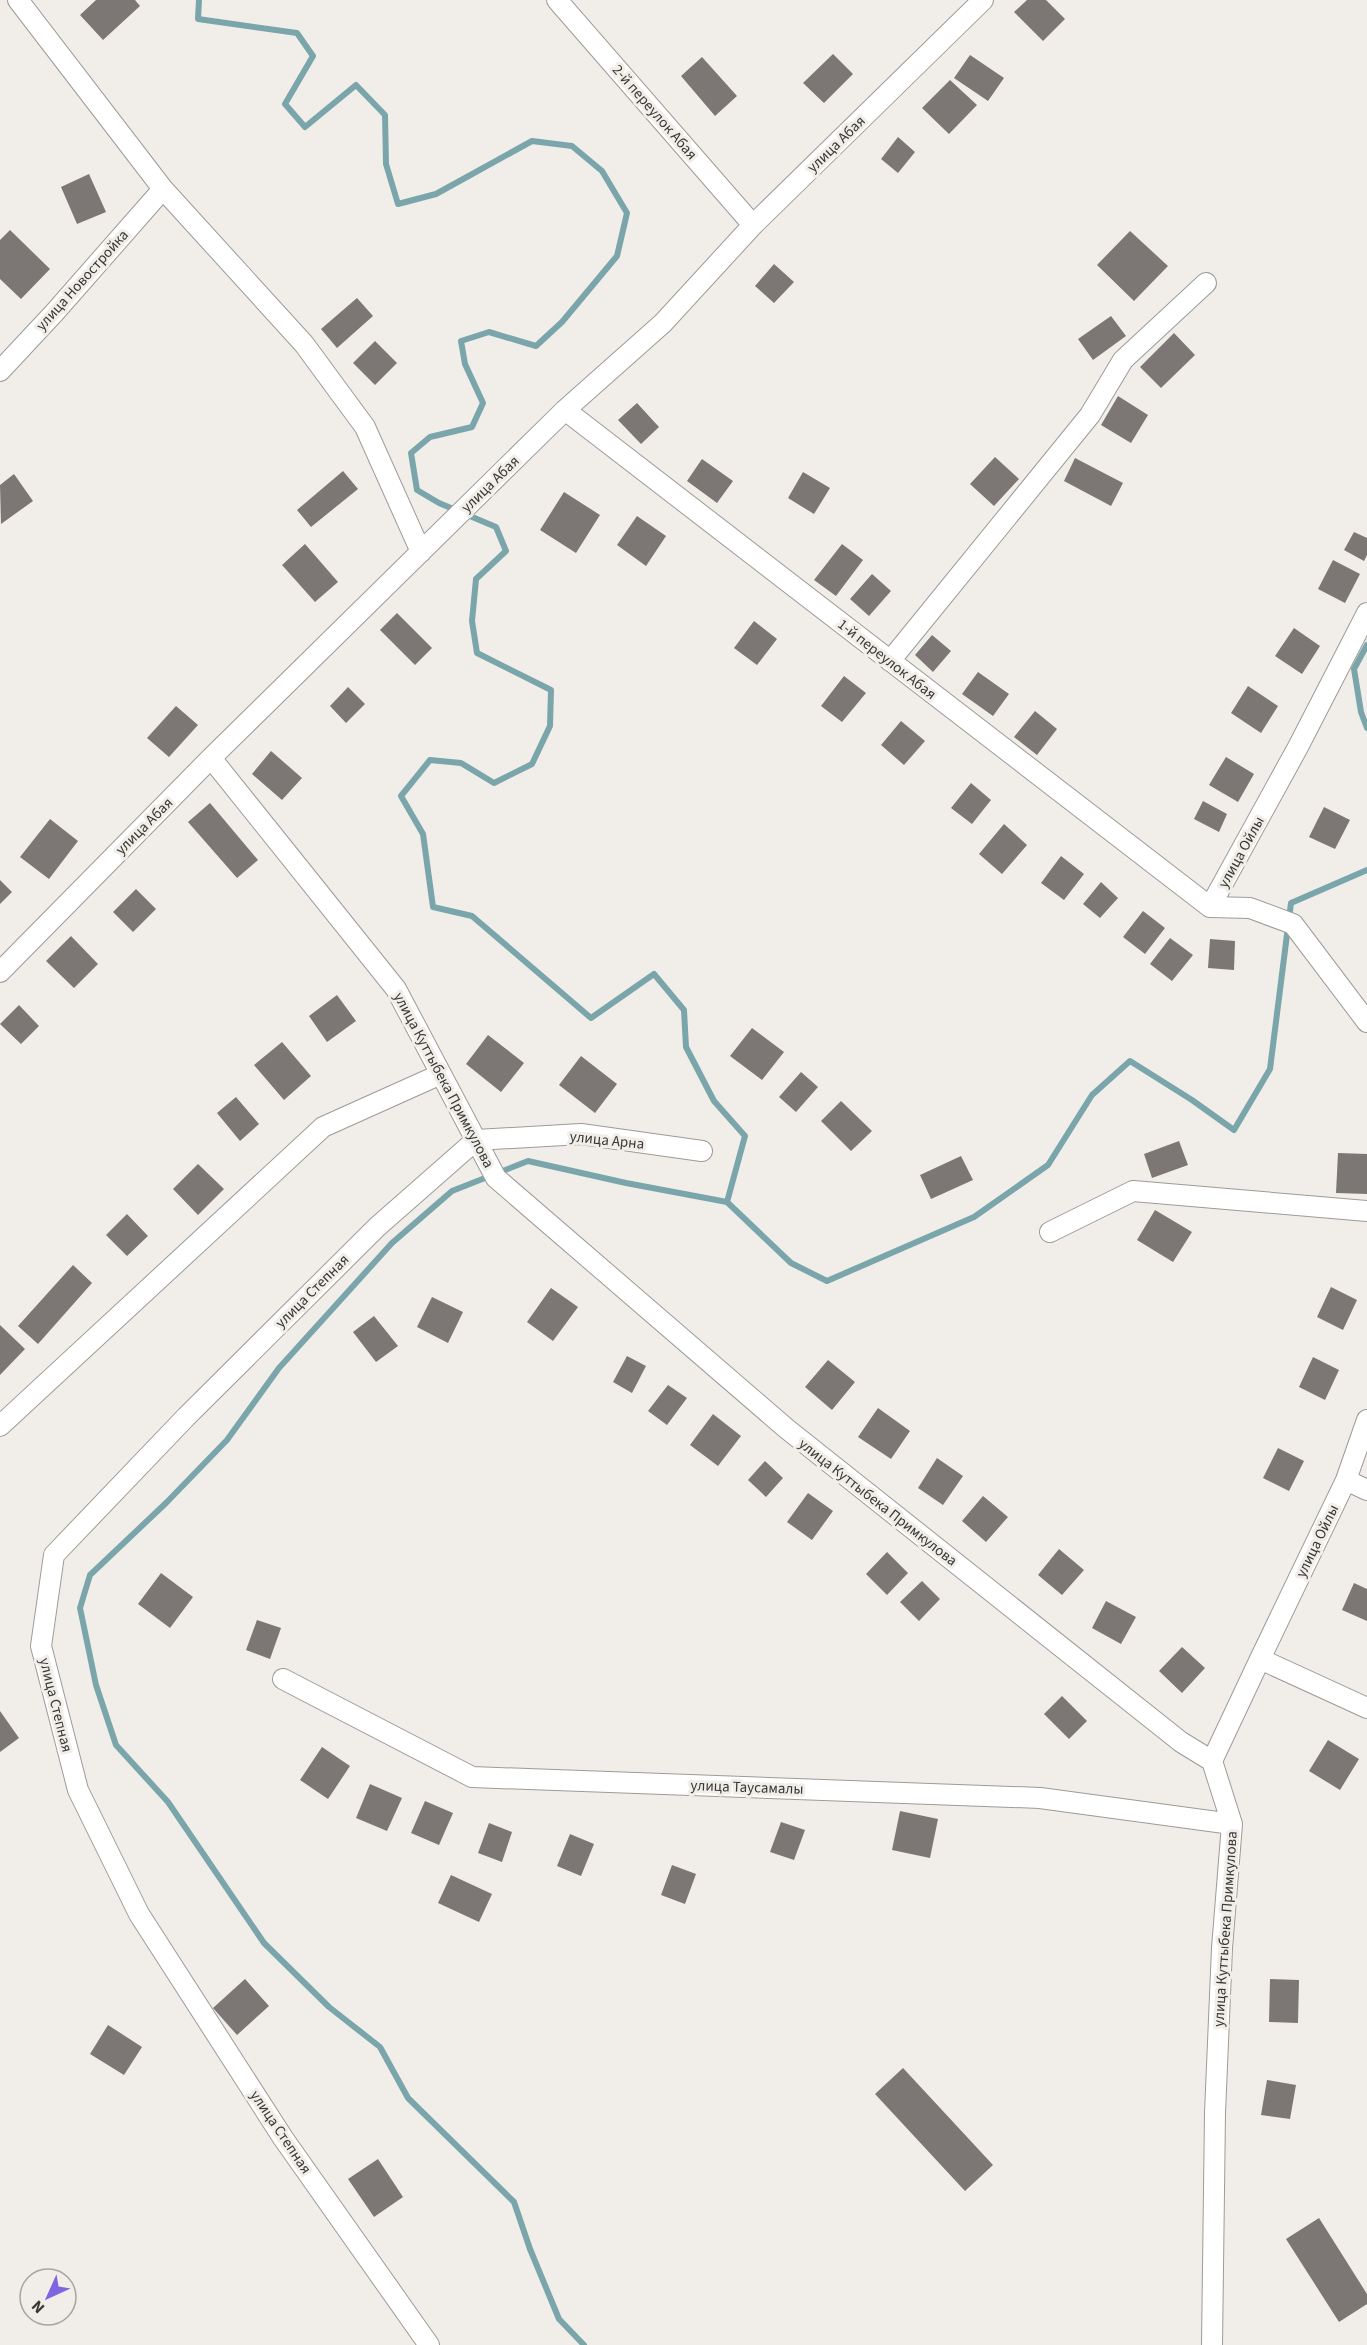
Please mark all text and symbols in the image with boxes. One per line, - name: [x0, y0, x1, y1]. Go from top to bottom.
- street label: 2-й переулок Абая: [607, 60, 702, 165]
- street label: улица Абая: [803, 111, 870, 178]
- street label: улица Новостройка: [31, 225, 133, 335]
- street label: улица Абая: [457, 451, 524, 518]
- street label: 1-й переулок Абая: [833, 614, 940, 705]
- street label: улица Абая: [111, 793, 178, 860]
- street label: улица Ойлы: [1213, 813, 1270, 892]
- street label: улица Куттыбека Примкулова: [388, 989, 499, 1172]
- street label: улица Арна: [569, 1126, 645, 1155]
- street label: улица Степная: [271, 1250, 354, 1333]
- street label: улица Куттыбека Примкулова: [794, 1434, 961, 1571]
- street label: улица Ойлы: [1291, 1501, 1344, 1581]
- street label: улица Степная: [34, 1656, 77, 1755]
- street label: улица Таусамалы: [690, 1775, 804, 1800]
- street label: улица Куттыбека Примкулова: [1208, 1830, 1243, 2028]
- street label: улица Степная: [245, 2086, 316, 2178]
- north arrow: [18, 2267, 78, 2327]
- text: N: [27, 2295, 50, 2318]

